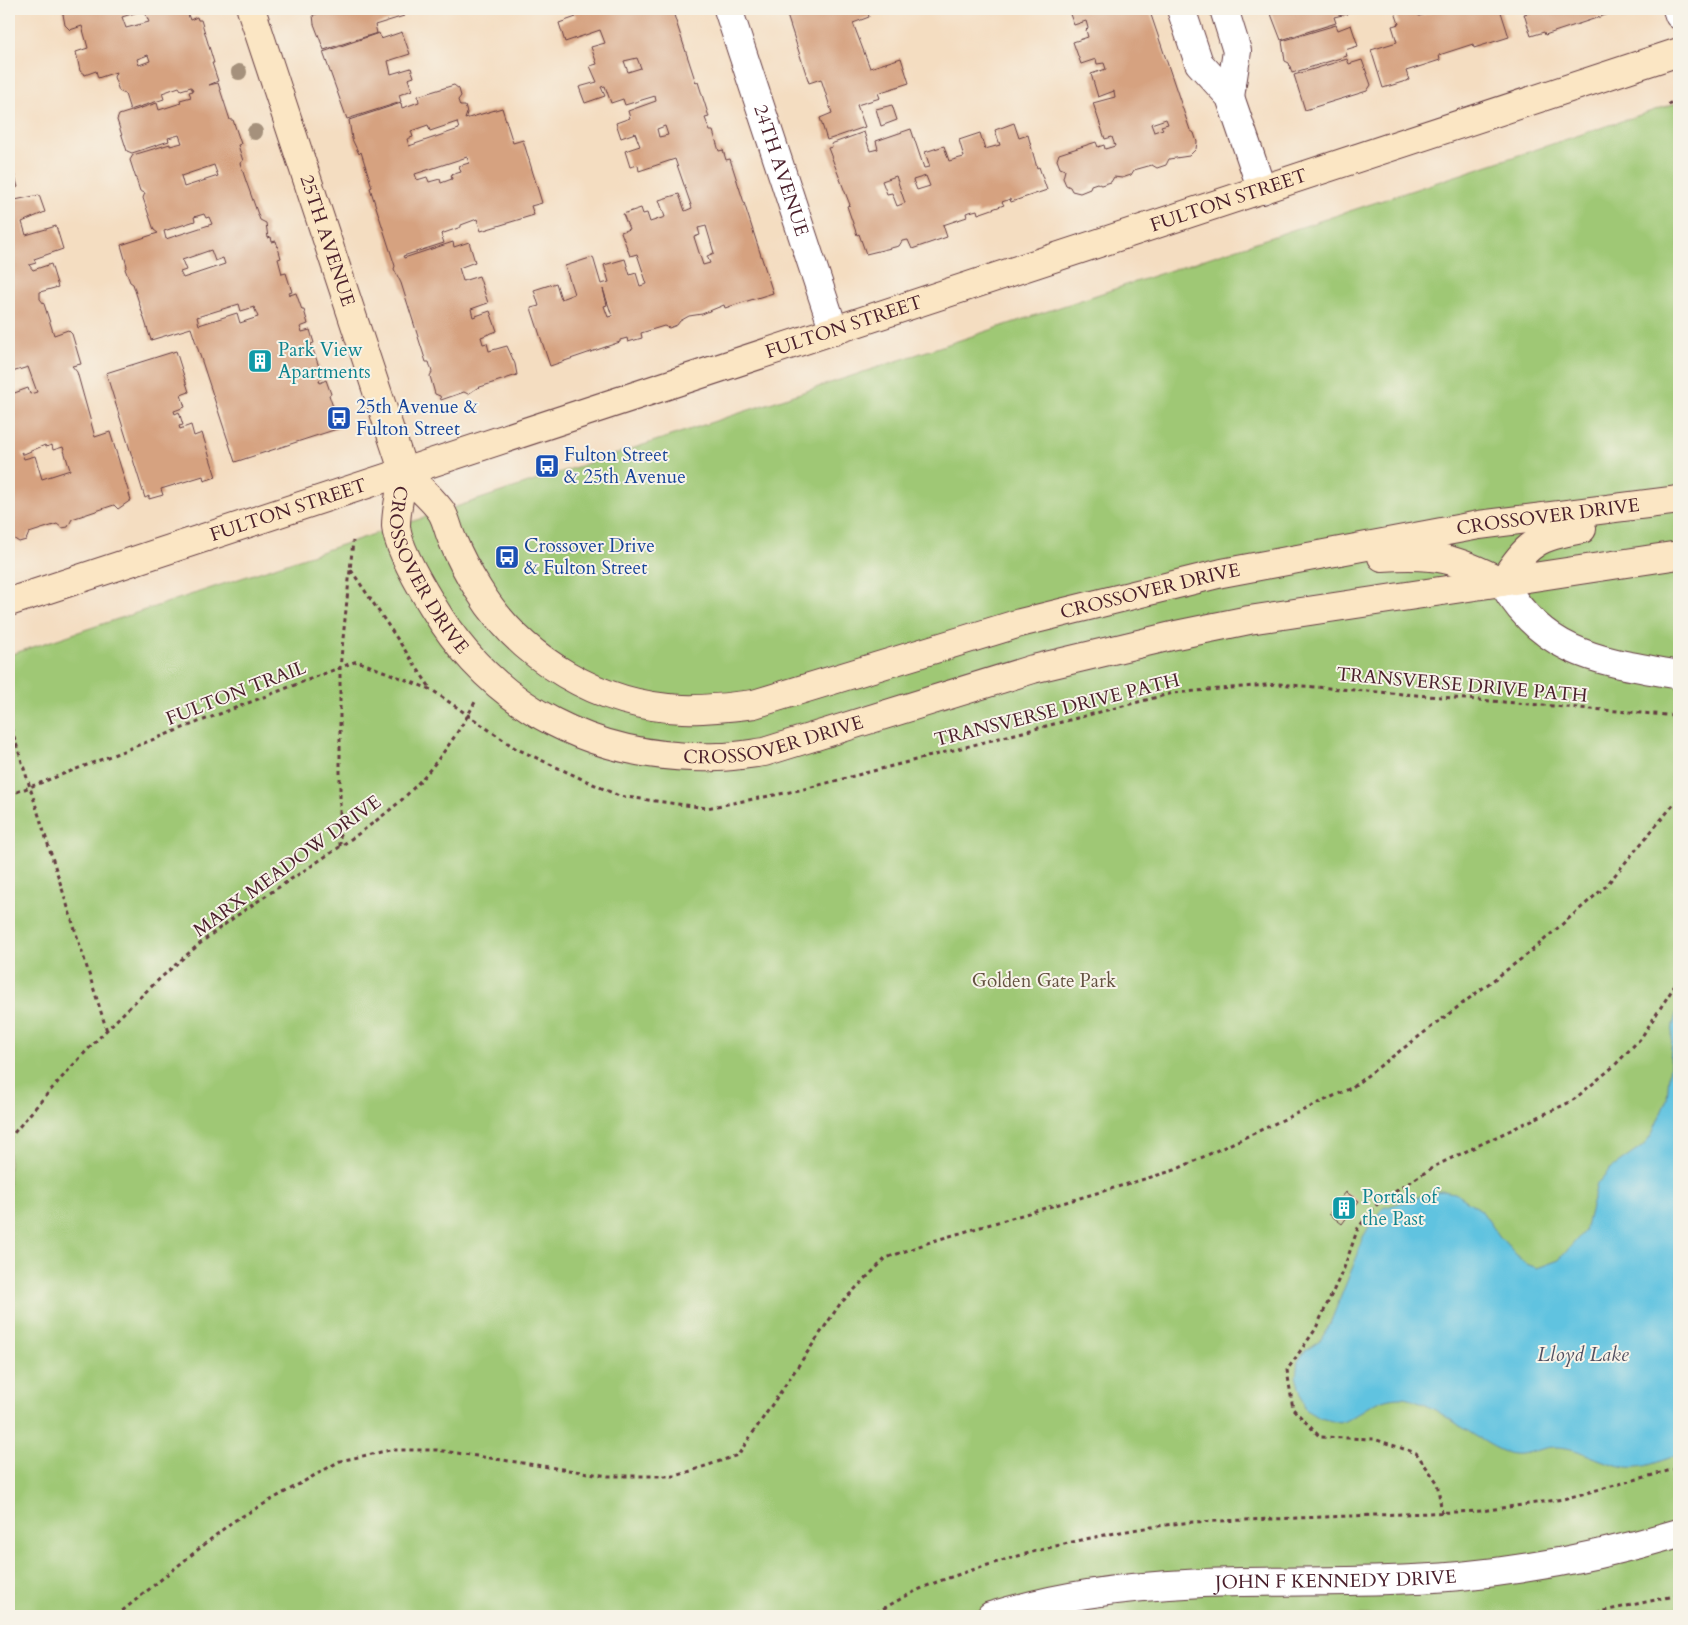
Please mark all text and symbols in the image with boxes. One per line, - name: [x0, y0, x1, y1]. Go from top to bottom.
- street label: 24TH AVENUE: [747, 101, 815, 240]
- street label: FULTON STREET: [1147, 162, 1310, 238]
- street label: 25TH AVENUE: [294, 172, 361, 310]
- street label: FULTON STREET: [762, 289, 926, 365]
- place label: Park View Apartments: [278, 337, 371, 385]
- building icon: Park View Apartments: [247, 348, 273, 374]
- place label: 25th Avenue & Fulton Street: [356, 394, 478, 442]
- bus stop icon: 25th Avenue & Fulton Street: [326, 405, 352, 431]
- place label: Fulton Street & 25th Avenue: [564, 442, 686, 490]
- bus stop icon: Fulton Street & 25th Avenue: [534, 453, 560, 479]
- street label: FULTON STREET: [206, 472, 370, 548]
- street label: CROSSOVER DRIVE: [383, 483, 475, 659]
- street label: CROSSOVER DRIVE: [1454, 492, 1641, 542]
- place label: Crossover Drive & Fulton Street: [524, 533, 655, 581]
- bus stop icon: Crossover Drive & Fulton Street: [494, 544, 520, 570]
- street label: CROSSOVER DRIVE: [1057, 557, 1242, 626]
- street label: FULTON TRAIL: [162, 654, 310, 732]
- street label: TRANSVERSE DRIVE PATH: [1335, 661, 1589, 709]
- street label: TRANSVERSE DRIVE PATH: [932, 667, 1183, 753]
- street label: CROSSOVER DRIVE: [683, 709, 867, 770]
- street label: MARX MEADOW DRIVE: [188, 789, 386, 943]
- park label: Golden Gate Park: [972, 968, 1117, 994]
- place label: Portals of the Past: [1362, 1184, 1440, 1232]
- building icon: Portals of the Past: [1331, 1195, 1357, 1221]
- water label: Lloyd Lake: [1537, 1341, 1629, 1368]
- street label: JOHN F KENNEDY DRIVE: [1212, 1563, 1458, 1596]

